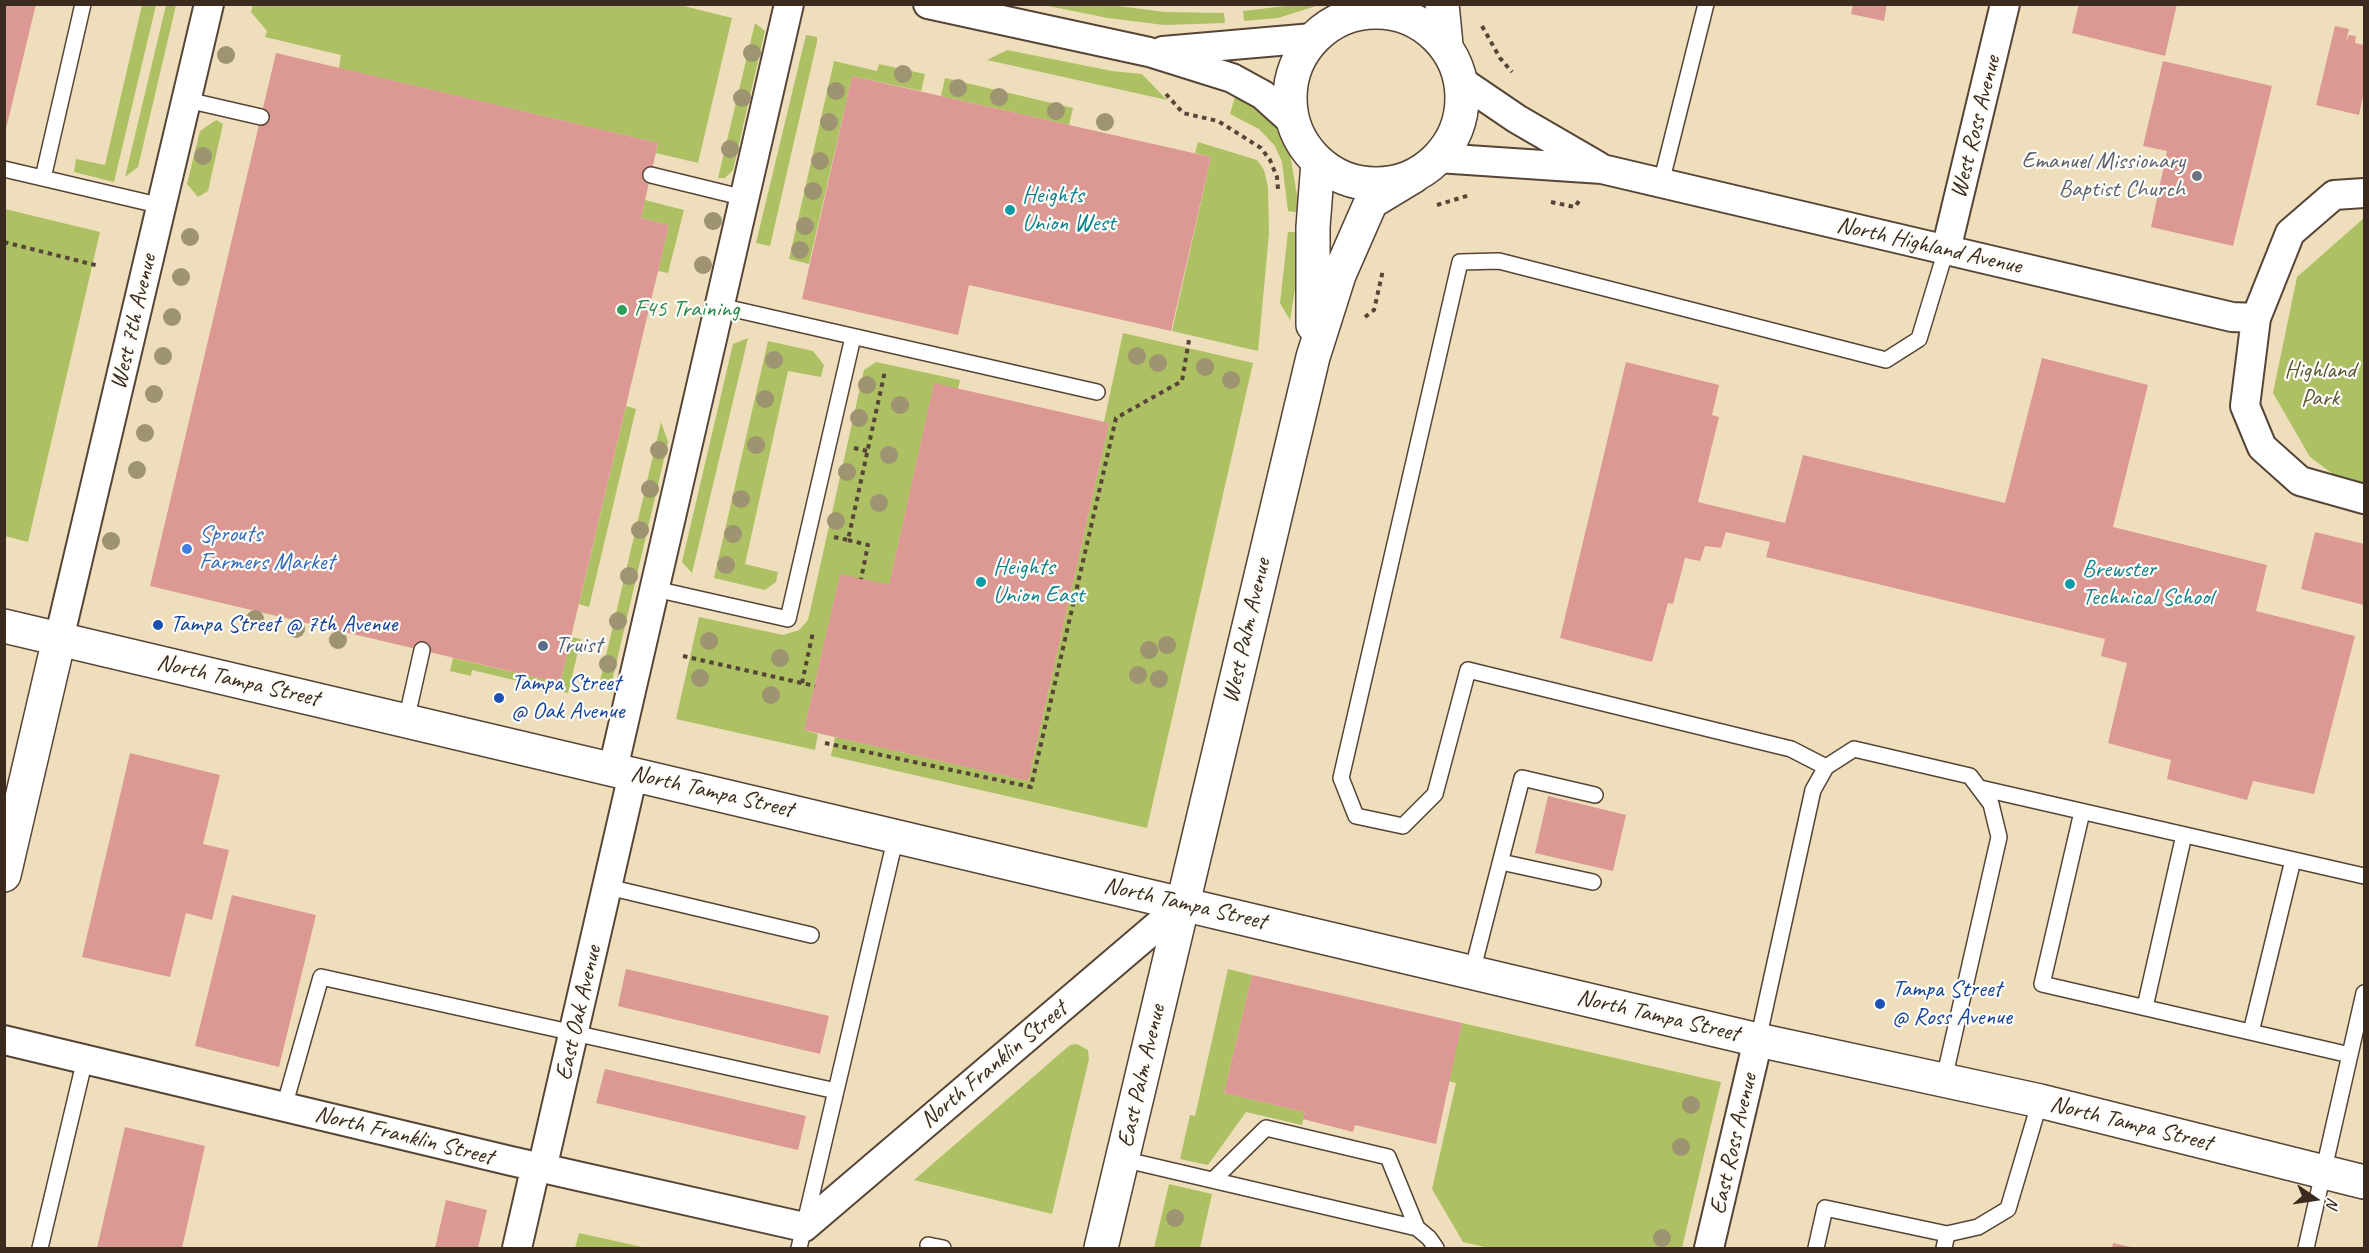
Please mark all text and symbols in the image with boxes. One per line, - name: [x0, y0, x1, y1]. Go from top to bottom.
- street label: West Ross Avenue: [1944, 53, 2008, 201]
- place label: Emanuel Missionary Baptist Church: [2022, 148, 2185, 204]
- marker: Emanuel Missionary Baptist Church: [2190, 169, 2204, 183]
- place label: Heights Union West: [1022, 182, 1115, 238]
- marker: Heights Union West: [1003, 203, 1017, 217]
- street label: North Highland Avenue: [1834, 211, 2024, 281]
- street label: West 7th Avenue: [104, 252, 164, 392]
- place label: F45 Training: [634, 296, 739, 324]
- marker: F45 Training: [615, 303, 629, 317]
- park label: Highland Park: [2284, 357, 2356, 413]
- place label: Sprouts Farmers Market: [199, 521, 334, 577]
- marker: Sprouts Farmers Market: [180, 542, 194, 556]
- place label: Heights Union East: [993, 554, 1084, 610]
- street label: West Palm Avenue: [1216, 556, 1278, 706]
- place label: Brewster Technical School: [2082, 556, 2213, 612]
- marker: Heights Union East: [974, 575, 988, 589]
- marker: Brewster Technical School: [2063, 577, 2077, 591]
- place label: Tampa Street @ 7th Avenue: [170, 611, 397, 639]
- marker: Tampa Street @ 7th Avenue: [151, 618, 165, 632]
- place label: Truist: [555, 632, 602, 660]
- marker: Truist: [536, 639, 550, 653]
- street label: North Tampa Street: [154, 648, 322, 714]
- place label: Tampa Street @ Oak Avenue: [511, 670, 624, 726]
- marker: Tampa Street @ Oak Avenue: [492, 691, 506, 705]
- street label: North Tampa Street: [628, 759, 796, 825]
- street label: North Tampa Street: [1101, 871, 1269, 937]
- street label: East Oak Avenue: [550, 943, 608, 1083]
- place label: Tampa Street @ Ross Avenue: [1892, 976, 2012, 1032]
- street label: North Tampa Street: [1574, 983, 1742, 1049]
- street label: North Franklin Street: [915, 995, 1073, 1135]
- marker: Tampa Street @ Ross Avenue: [1873, 997, 1887, 1011]
- street label: East Palm Avenue: [1112, 1002, 1172, 1150]
- street label: East Ross Avenue: [1704, 1071, 1764, 1217]
- street label: North Tampa Street: [2047, 1090, 2215, 1158]
- street label: North Franklin Street: [312, 1100, 496, 1172]
- north arrow: [2285, 1169, 2345, 1229]
- text: N: [2322, 1196, 2343, 1210]

